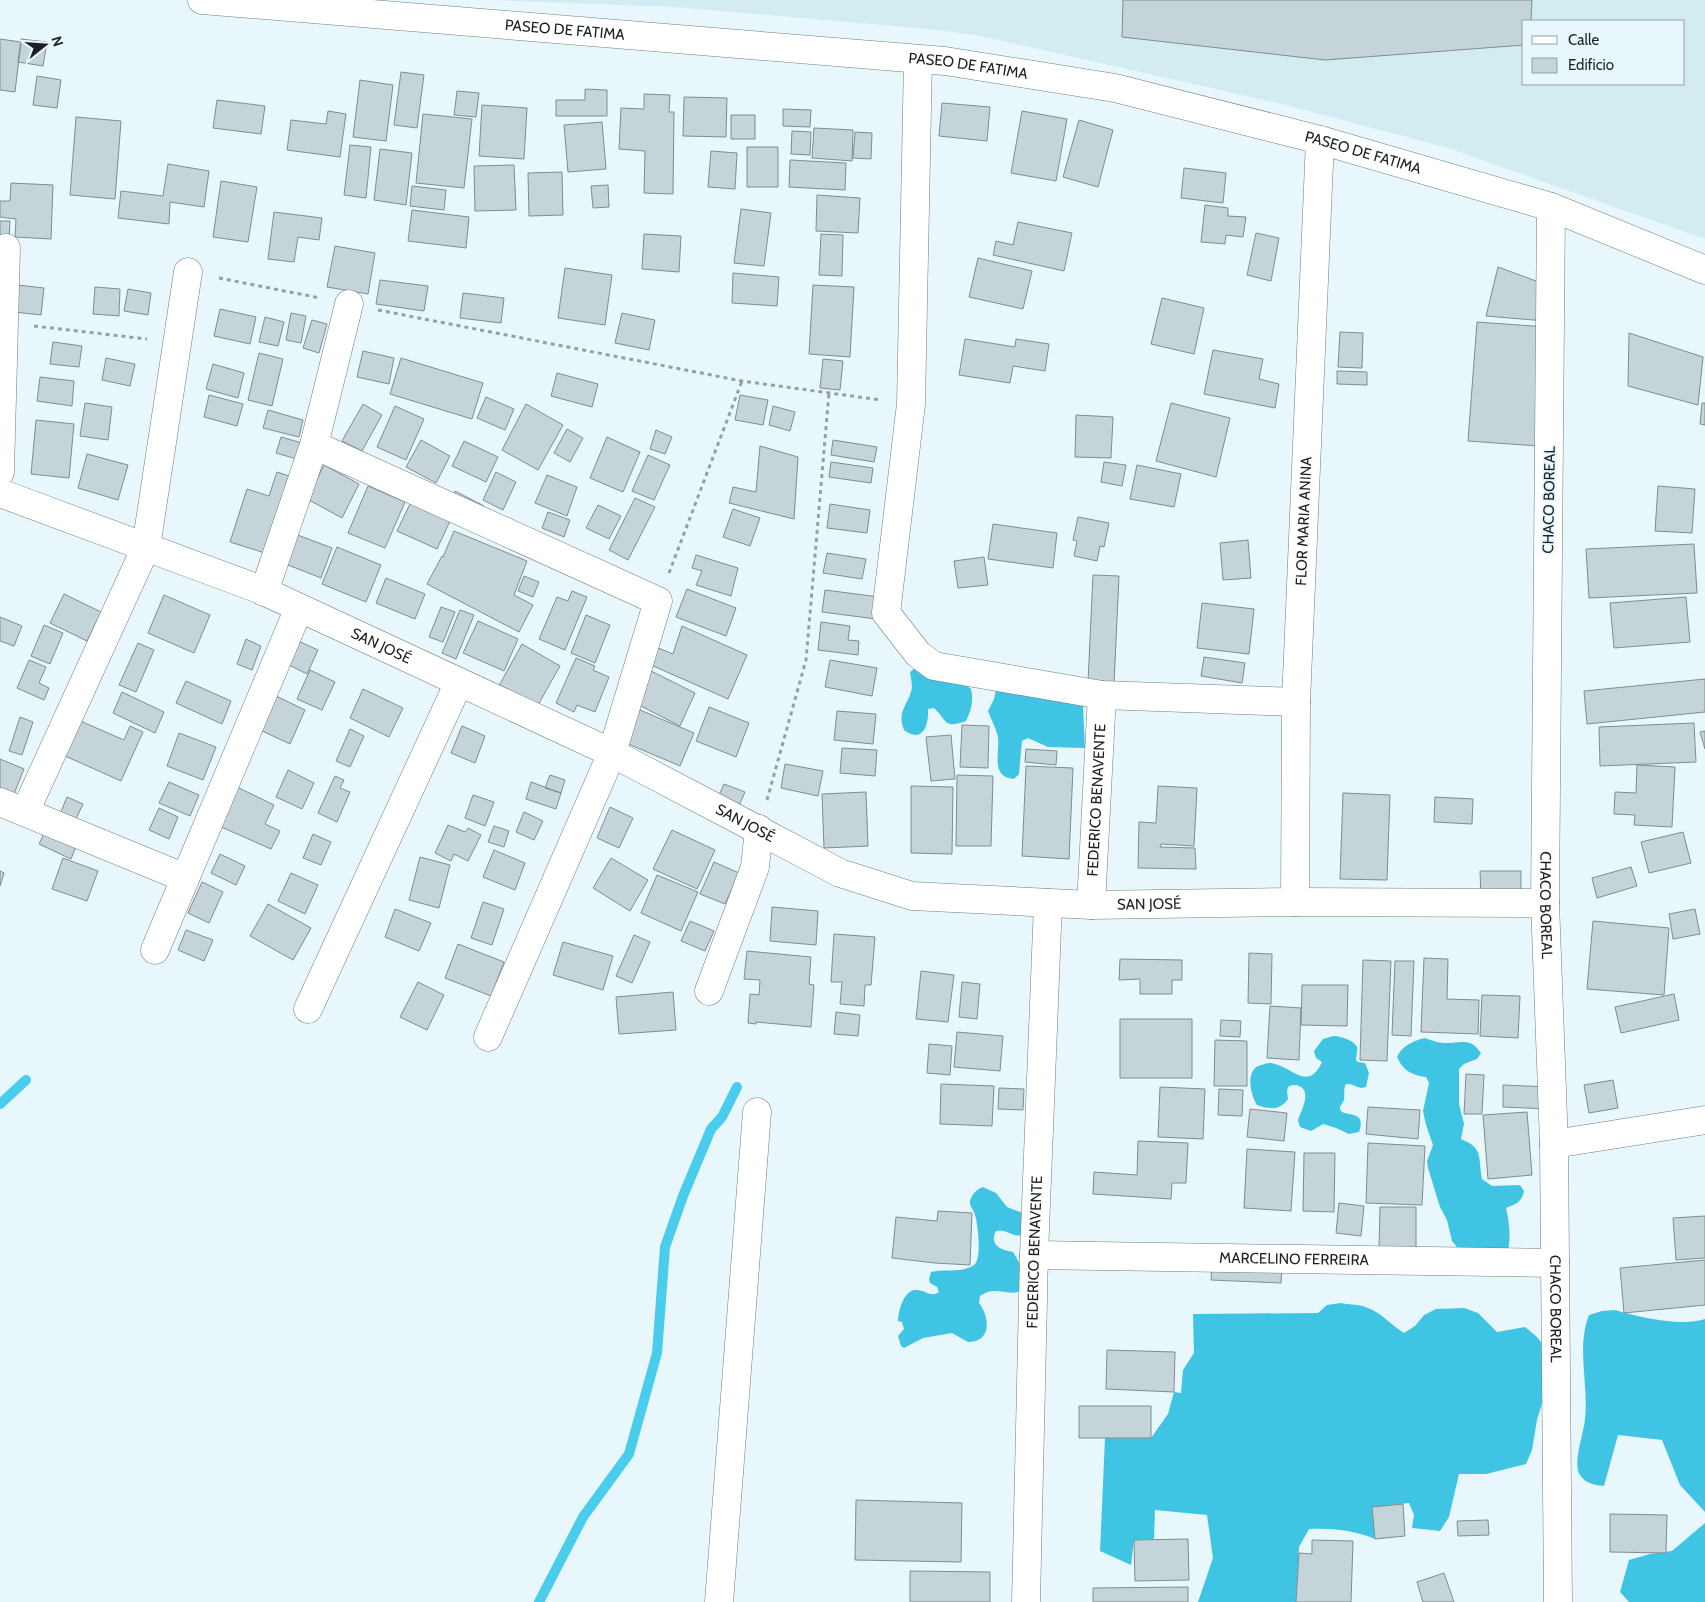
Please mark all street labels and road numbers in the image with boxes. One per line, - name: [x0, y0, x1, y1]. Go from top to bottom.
- street label: PASEO DE FATIMA: [504, 16, 626, 44]
- street label: PASEO DE FATIMA: [908, 49, 1030, 83]
- street label: PASEO DE FATIMA: [1303, 128, 1424, 178]
- street label: CHACO BOREAL: [1539, 446, 1559, 554]
- street label: FLOR MARIA ANINA: [1292, 455, 1316, 586]
- street label: SAN JOSÉ: [348, 624, 415, 668]
- street label: FEDERICO BENAVENTE: [1084, 723, 1109, 877]
- street label: SAN JOSÉ: [713, 800, 778, 846]
- street label: CHACO BOREAL: [1536, 851, 1556, 960]
- street label: SAN JOSÉ: [1117, 894, 1181, 914]
- street label: FEDERICO BENAVENTE: [1023, 1175, 1046, 1329]
- street label: MARCELINO FERREIRA: [1219, 1249, 1370, 1269]
- street label: CHACO BOREAL: [1546, 1255, 1565, 1363]

